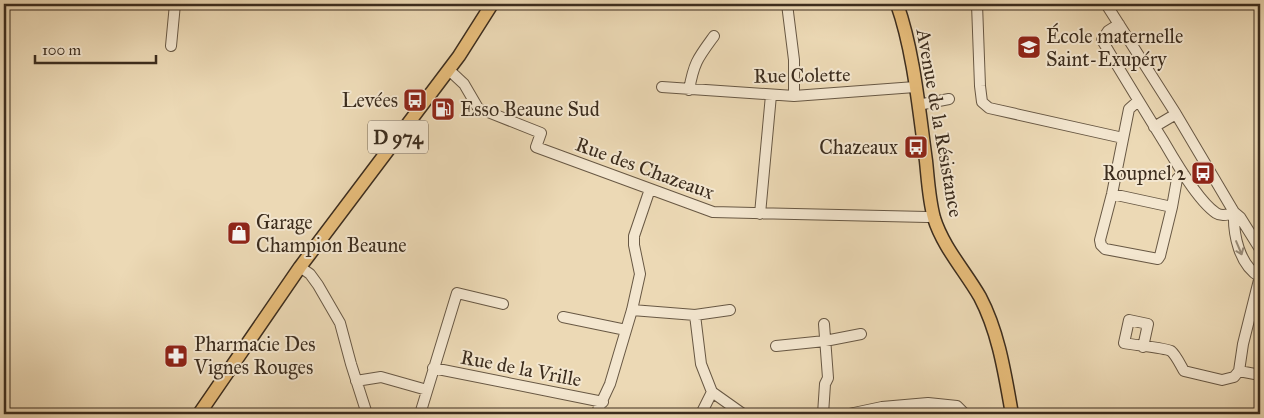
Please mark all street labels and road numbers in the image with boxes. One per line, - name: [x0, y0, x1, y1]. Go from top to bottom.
- street label: Avenue de la Résistance: [911, 26, 968, 219]
- street label: Rue Colette: [753, 62, 851, 88]
- road number: D 974: [368, 120, 428, 154]
- street label: Rue des Chazeaux: [572, 132, 718, 204]
- street label: Rue de la Vrille: [459, 345, 583, 391]

